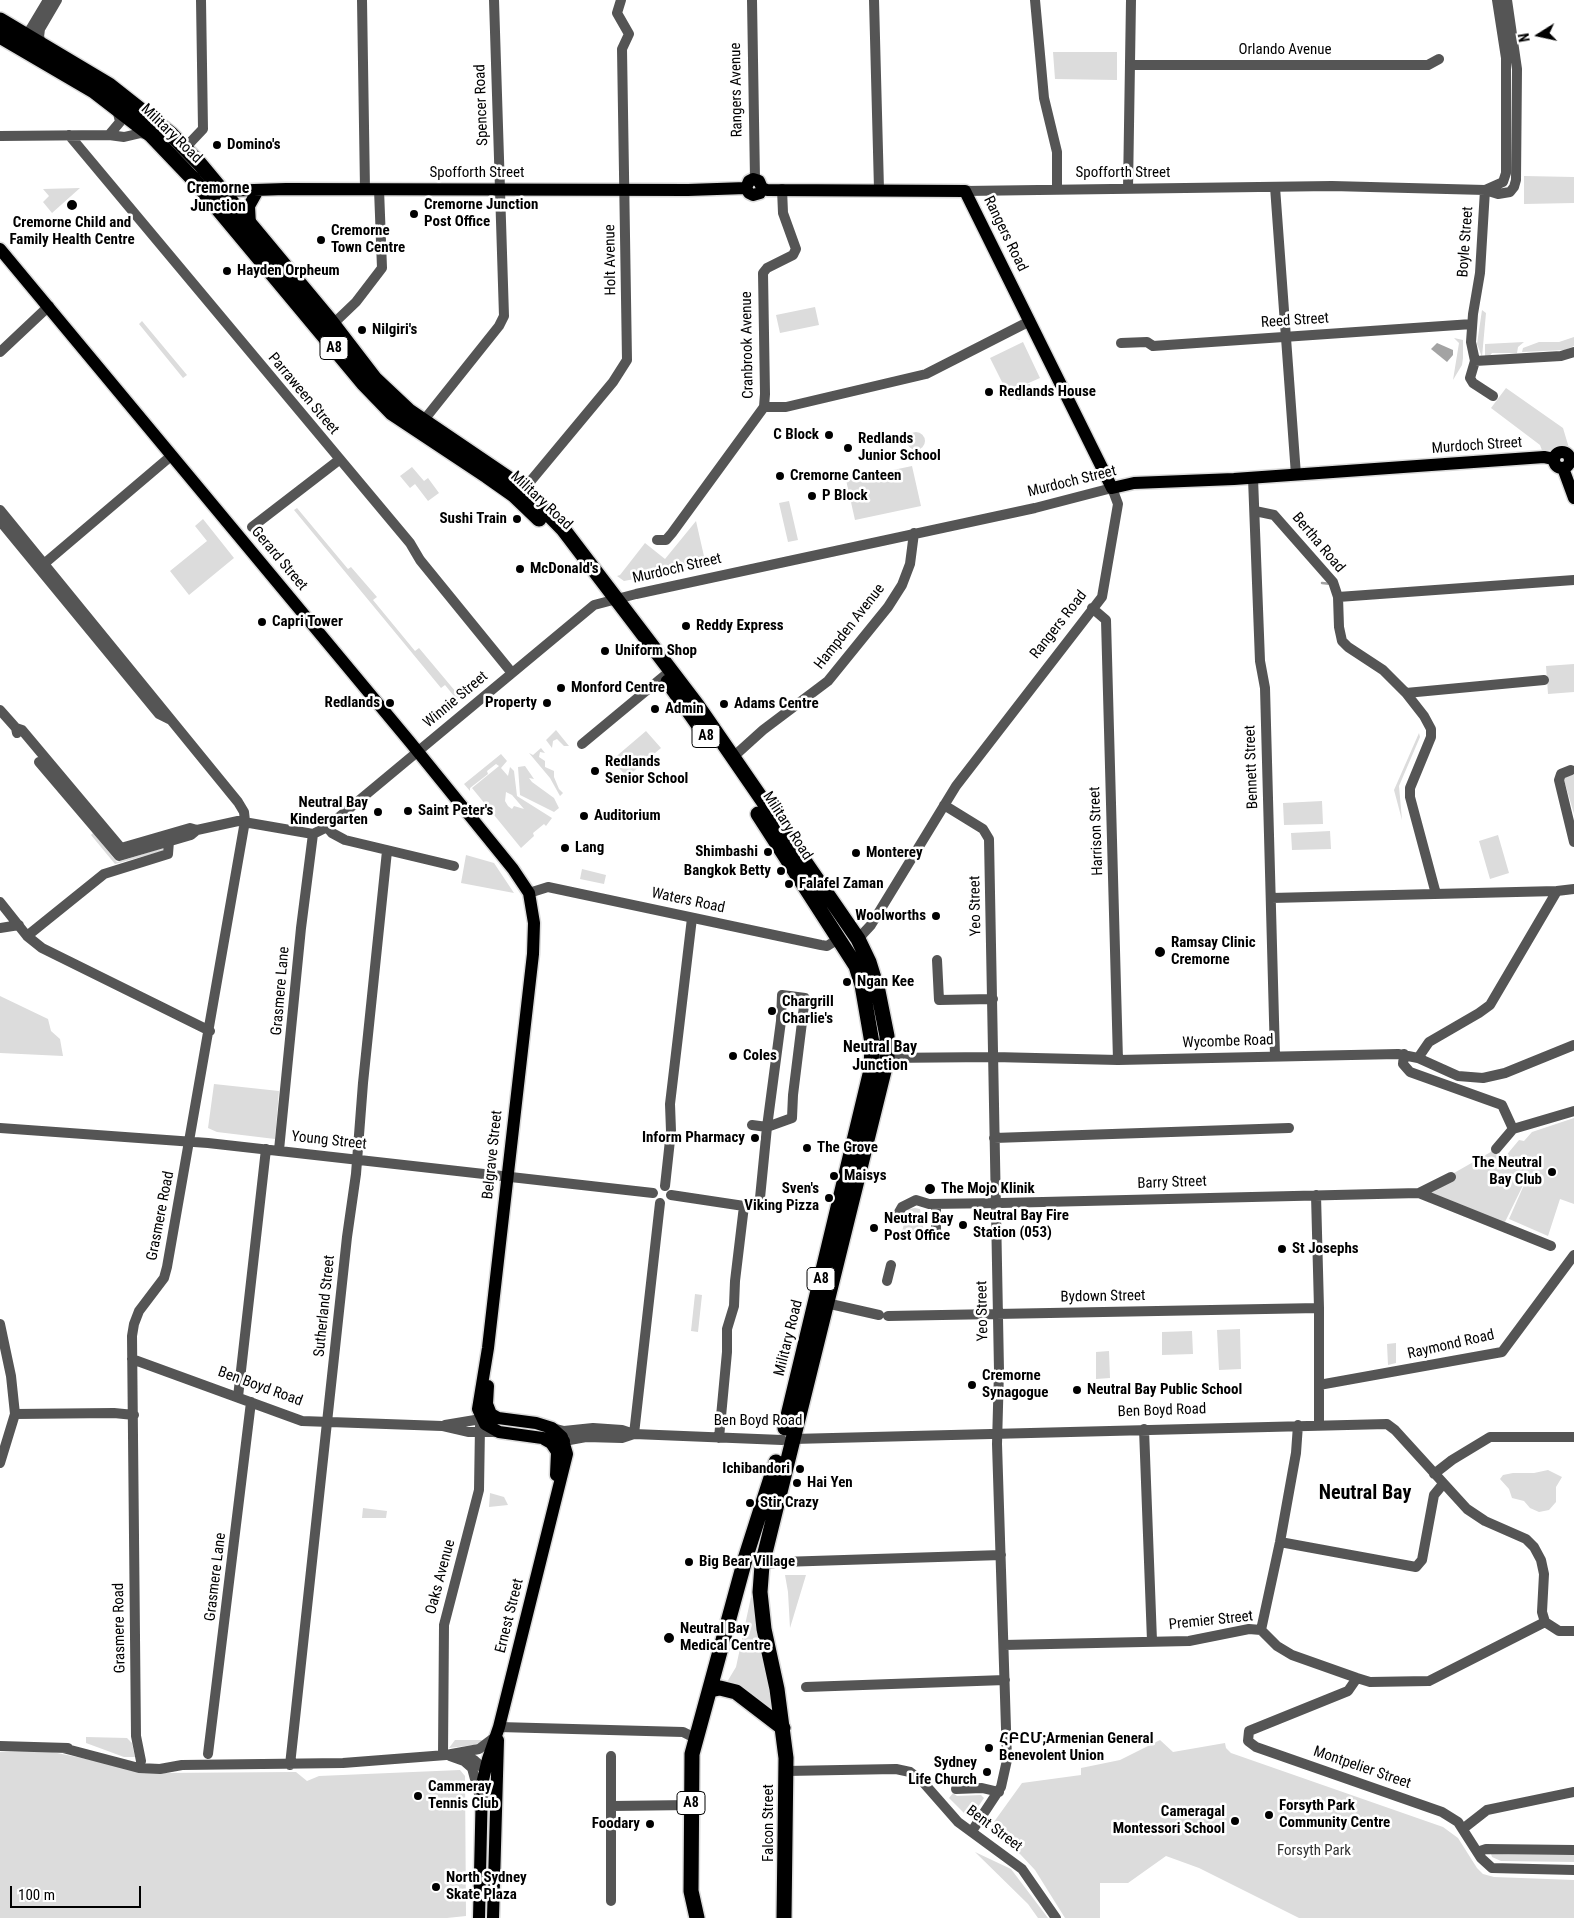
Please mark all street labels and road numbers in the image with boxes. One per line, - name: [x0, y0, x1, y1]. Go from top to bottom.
- street label: Orlando Avenue: [1238, 41, 1332, 59]
- street label: Rangers Avenue: [727, 42, 747, 138]
- street label: Spencer Road: [472, 64, 492, 146]
- street label: Military Road: [137, 101, 205, 167]
- street label: Spofforth Street: [430, 164, 524, 182]
- street label: Spofforth Street: [1076, 164, 1170, 182]
- street label: Rangers Road: [979, 193, 1031, 275]
- street label: Boyle Street: [1455, 206, 1477, 278]
- street label: Holt Avenue: [601, 224, 621, 296]
- street label: Cranbrook Avenue: [738, 291, 758, 399]
- street label: Reed Street: [1260, 310, 1330, 332]
- road number: A8: [320, 336, 348, 359]
- street label: Parraween Street: [264, 349, 342, 439]
- street label: Murdoch Street: [1431, 434, 1523, 458]
- street label: Murdoch Street: [1026, 462, 1118, 502]
- street label: Military Road: [506, 468, 576, 534]
- street label: Bertha Road: [1288, 509, 1348, 577]
- street label: Gerard Street: [247, 523, 311, 595]
- street label: Murdoch Street: [631, 550, 723, 588]
- street label: Hampden Avenue: [811, 581, 889, 673]
- street label: Rangers Road: [1027, 587, 1091, 663]
- street label: Winnie Street: [420, 668, 492, 732]
- road number: A8: [692, 724, 720, 748]
- street label: Bennett Street: [1242, 725, 1262, 809]
- street label: Harrison Street: [1086, 786, 1108, 876]
- street label: Military Road: [758, 788, 816, 864]
- street label: Yeo Street: [966, 876, 986, 936]
- street label: Waters Road: [650, 884, 726, 918]
- street label: Grasmere Lane: [268, 946, 294, 1036]
- street label: Wycombe Road: [1182, 1031, 1274, 1053]
- street label: Belgrave Street: [479, 1110, 507, 1200]
- street label: Young Street: [291, 1128, 367, 1154]
- street label: Grasmere Road: [144, 1170, 178, 1262]
- street label: Barry Street: [1137, 1173, 1207, 1193]
- street label: Sutherland Street: [311, 1254, 339, 1358]
- road number: A8: [807, 1268, 835, 1290]
- street label: Yeo Street: [973, 1281, 993, 1341]
- street label: Bydown Street: [1060, 1287, 1146, 1307]
- street label: Military Road: [771, 1298, 807, 1378]
- street label: Raymond Road: [1406, 1326, 1496, 1364]
- street label: Ben Boyd Road: [215, 1363, 305, 1411]
- street label: Ben Boyd Road: [1117, 1400, 1207, 1422]
- street label: Ben Boyd Road: [714, 1412, 802, 1430]
- street label: Grasmere Lane: [202, 1532, 230, 1622]
- street label: Oaks Avenue: [422, 1538, 460, 1616]
- street label: Ernest Street: [492, 1577, 528, 1655]
- street label: Grasmere Road: [110, 1583, 130, 1673]
- street label: Premier Street: [1168, 1608, 1254, 1634]
- street label: Montpelier Street: [1311, 1743, 1413, 1793]
- street label: Falcon Street: [760, 1784, 778, 1862]
- road number: A8: [677, 1792, 705, 1815]
- street label: Bent Street: [962, 1802, 1026, 1856]

